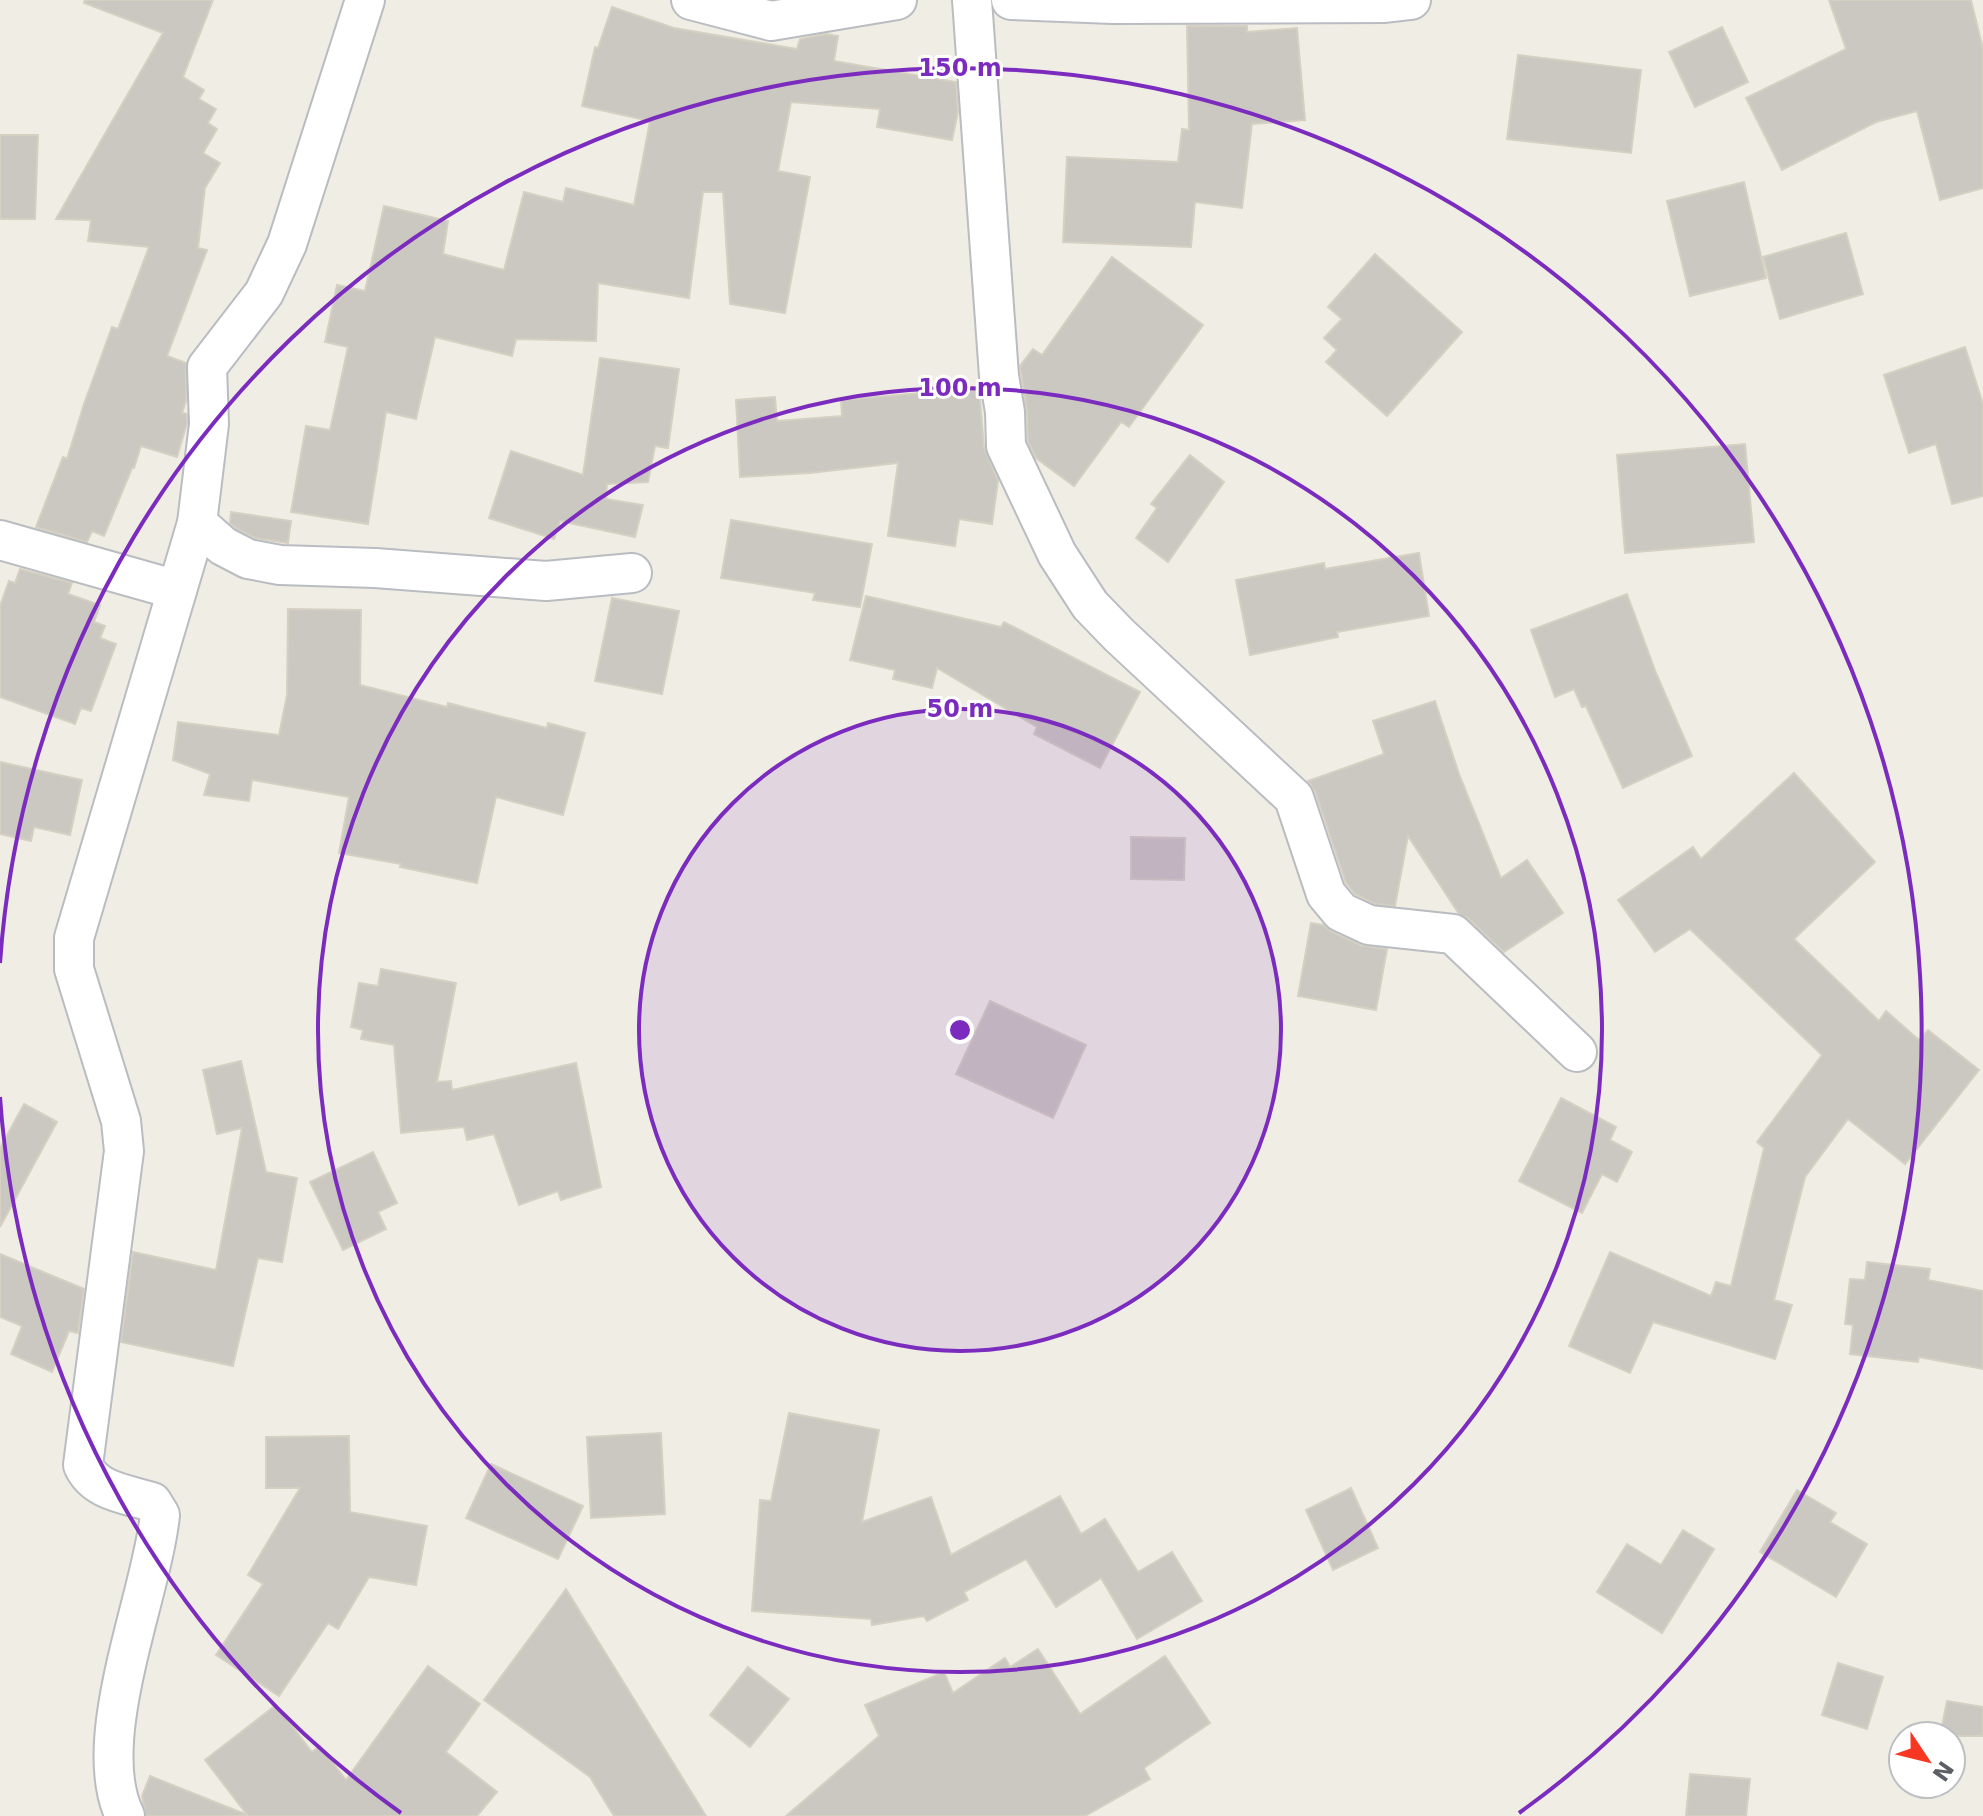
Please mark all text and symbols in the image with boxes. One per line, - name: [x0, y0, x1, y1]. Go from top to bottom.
- text: 150 m: [918, 54, 1002, 82]
- text: 100 m: [918, 374, 1002, 402]
- text: 50 m: [927, 695, 993, 723]
- centre of rings: [946, 1016, 974, 1044]
- north arrow: [1887, 1720, 1967, 1800]
- text: N: [1927, 1756, 1958, 1786]

